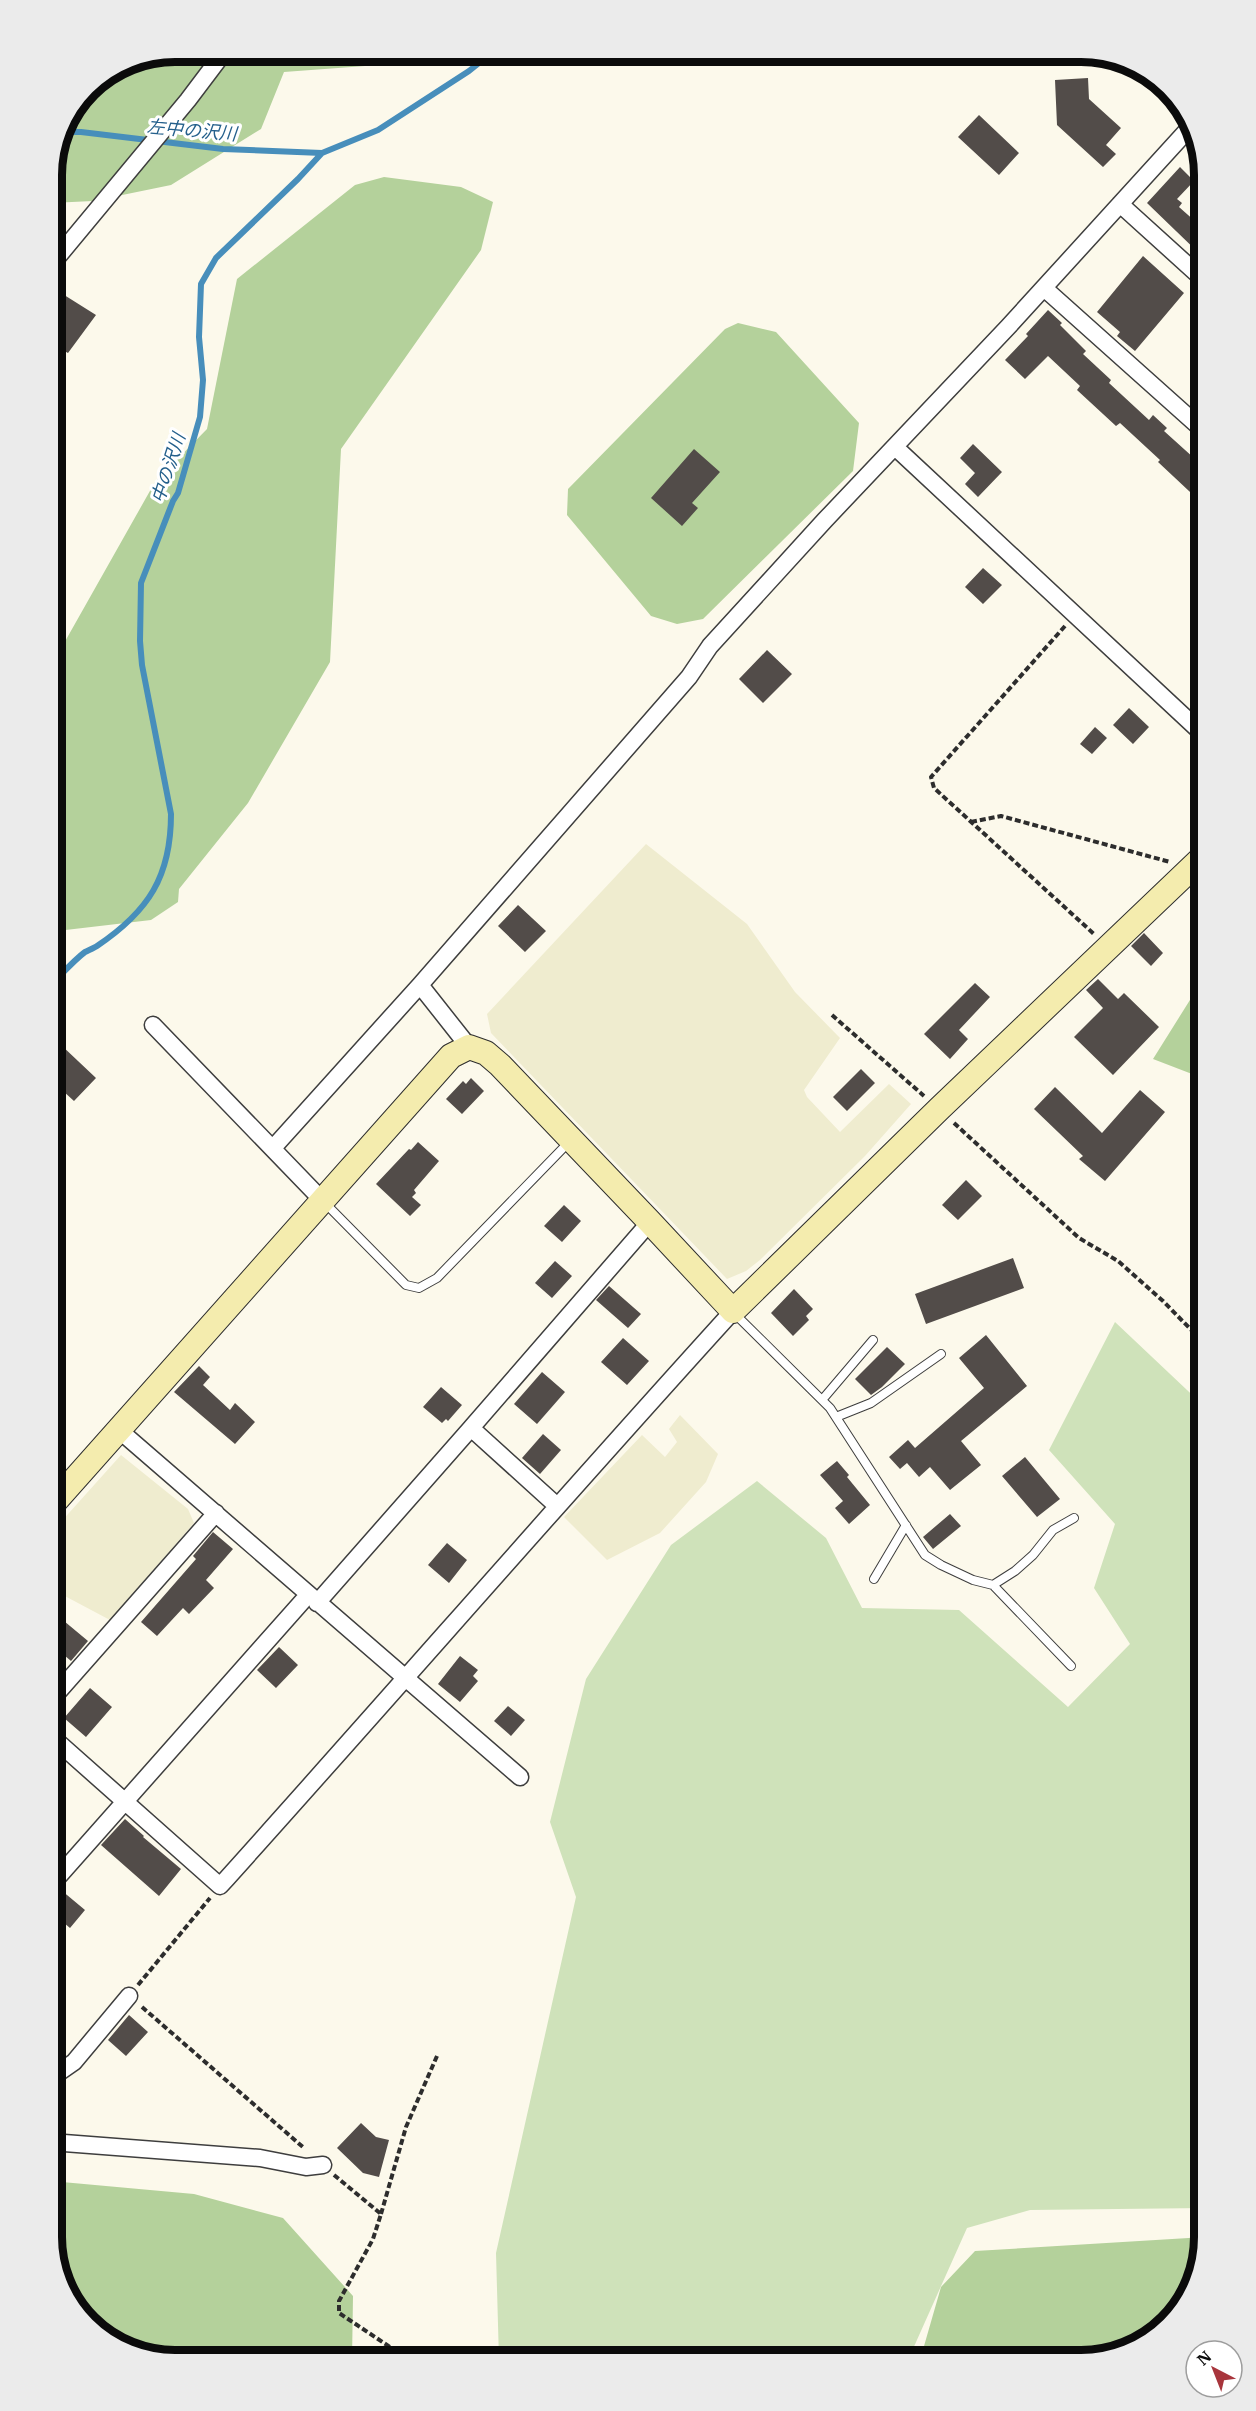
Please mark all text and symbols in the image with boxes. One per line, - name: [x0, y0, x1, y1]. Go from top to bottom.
- water label: 左中の沢川: [146, 115, 240, 146]
- water label: 中の沢川: [146, 428, 191, 506]
- north arrow: [1184, 2339, 1244, 2399]
- text: N: [1193, 2346, 1215, 2370]

